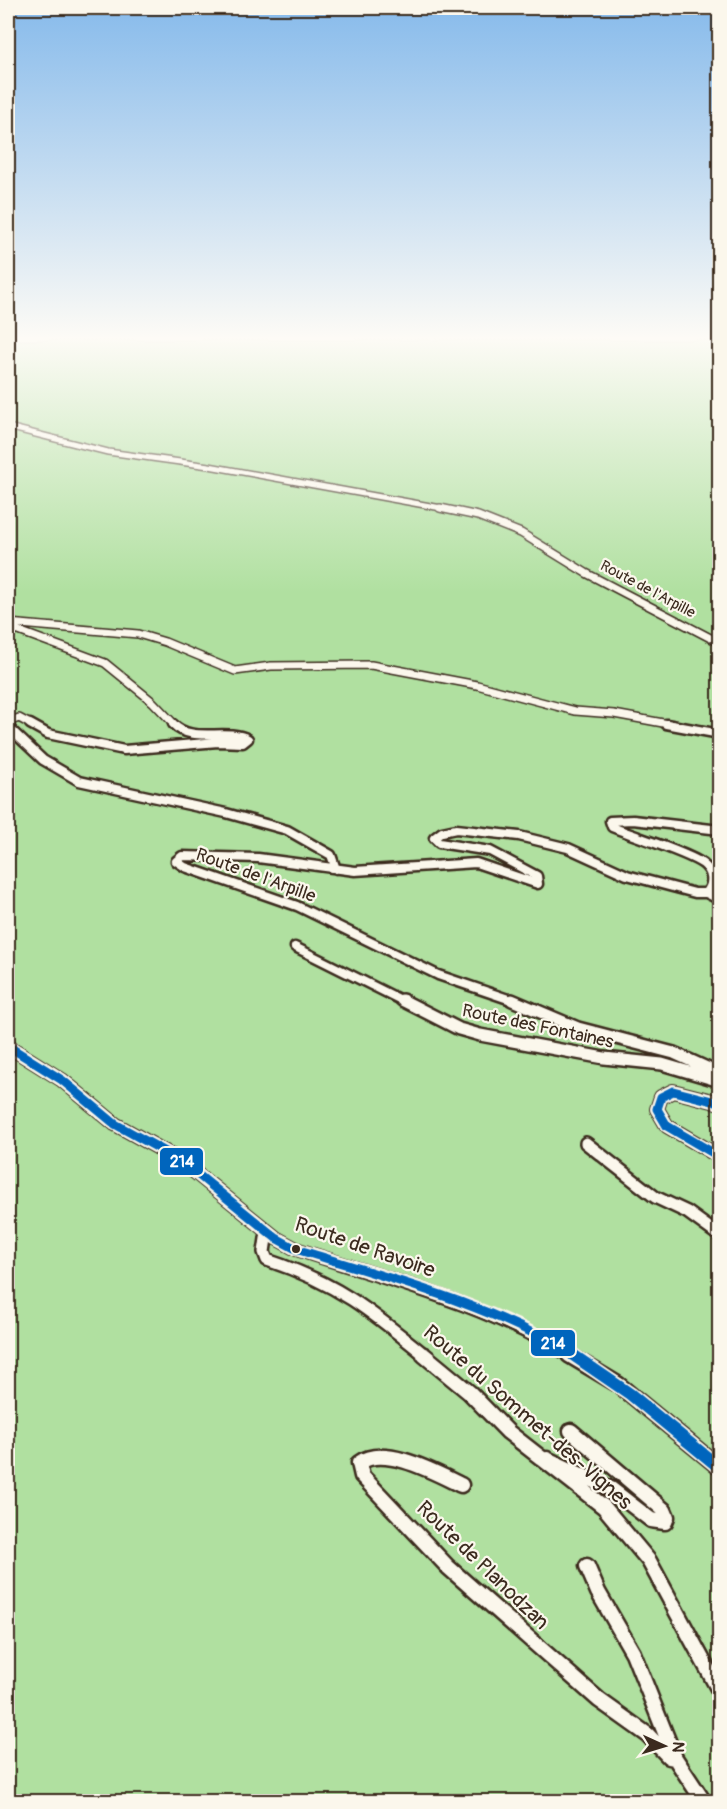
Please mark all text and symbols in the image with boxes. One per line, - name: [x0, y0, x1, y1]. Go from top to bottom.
- street label: Route de l'Arpille: [597, 556, 699, 623]
- street label: Route de l'Arpille: [193, 843, 319, 908]
- street label: Route des Fontaines: [460, 999, 616, 1054]
- line badge: 214: [159, 1147, 204, 1176]
- text: 214: [170, 1152, 195, 1172]
- street label: Route de Ravoire: [291, 1211, 439, 1284]
- unlabelled marker: [290, 1243, 302, 1255]
- street label: Route du Sommet-des-Vignes: [418, 1319, 638, 1516]
- line badge: 214: [530, 1329, 576, 1357]
- text: 214: [541, 1334, 566, 1354]
- street label: Route de Planodzan: [411, 1495, 555, 1636]
- north arrow: [634, 1716, 694, 1776]
- text: N: [668, 1741, 688, 1753]

